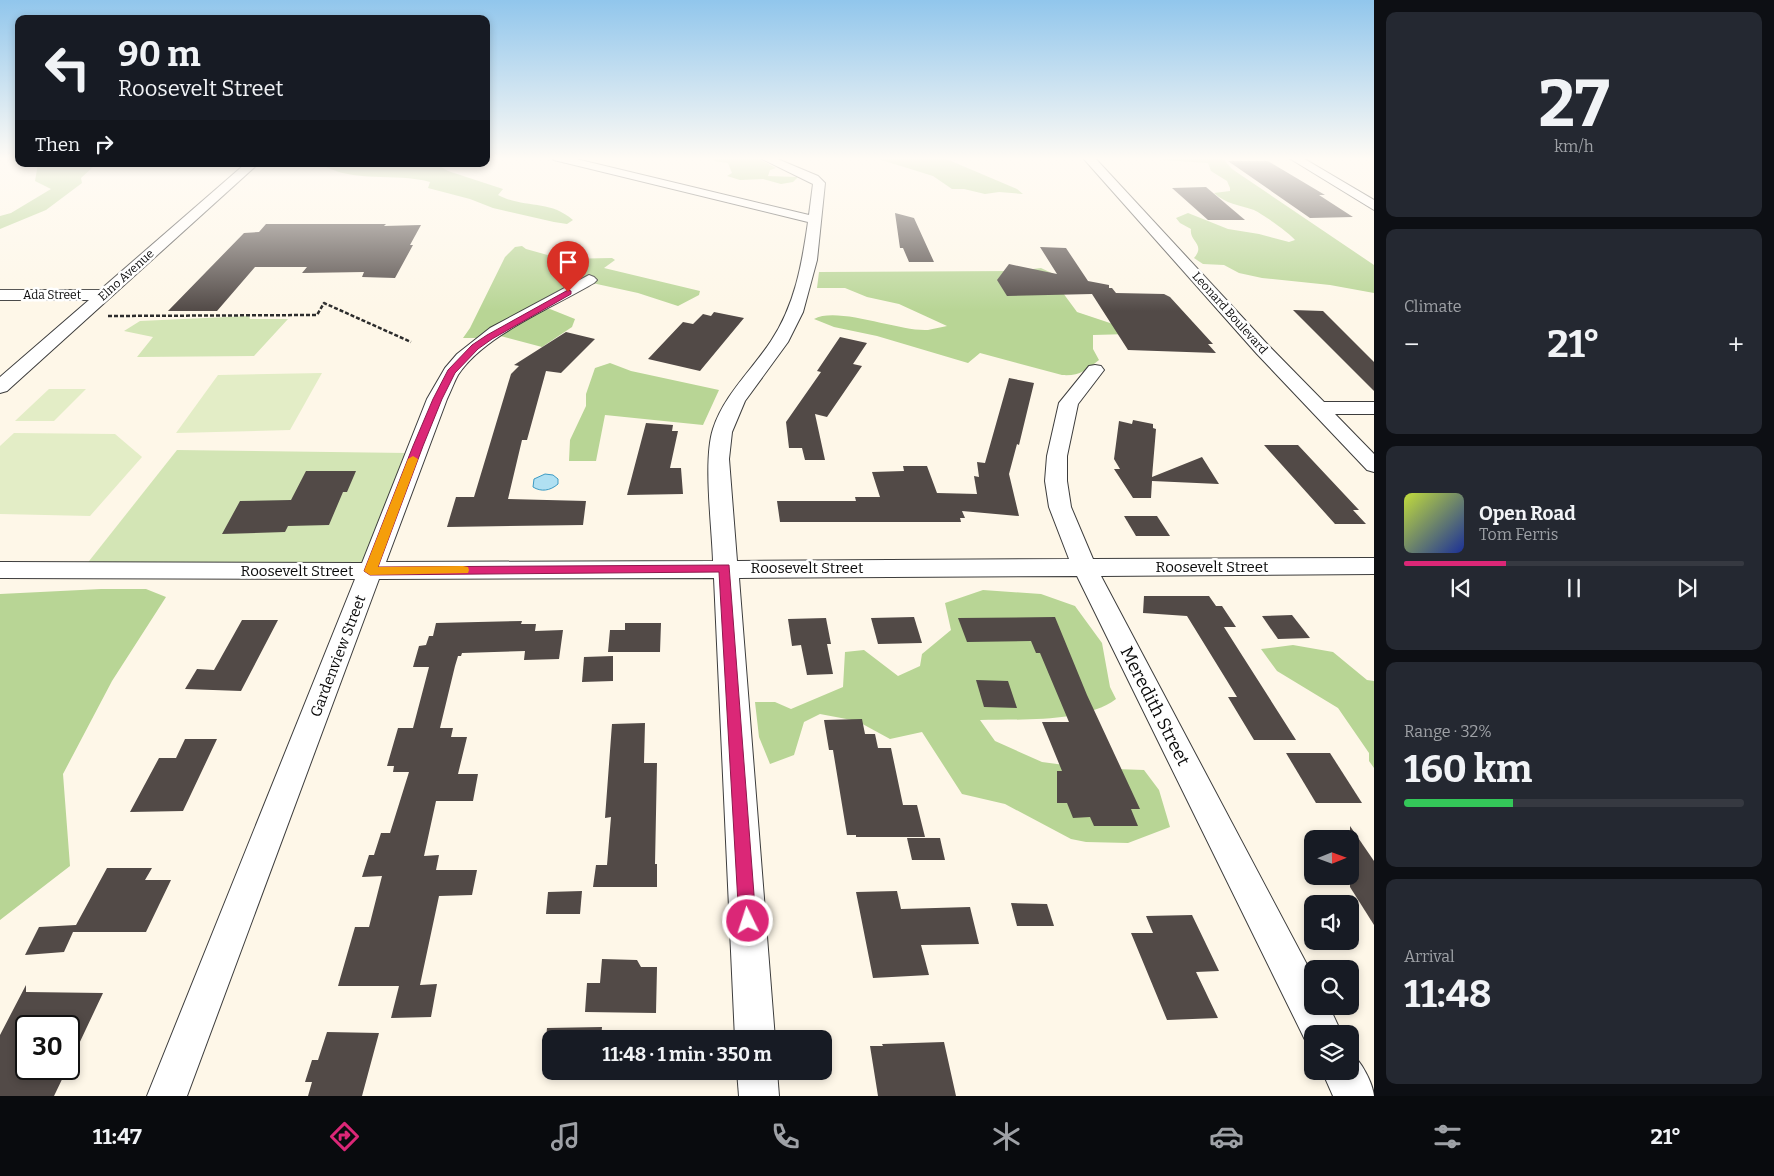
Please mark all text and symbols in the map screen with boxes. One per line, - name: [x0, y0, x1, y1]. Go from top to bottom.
- text: 90 m: [118, 33, 201, 75]
- icon: left: [35, 35, 100, 100]
- text: 27: [1538, 65, 1610, 143]
- text: Roosevelt Street: [118, 75, 283, 102]
- icon: right: [90, 130, 118, 158]
- text: Then: [35, 133, 80, 156]
- text: km/h: [1554, 137, 1594, 156]
- pin: [547, 241, 589, 292]
- street label: Elno Avenue: [95, 246, 157, 304]
- icon: arrive: [554, 248, 582, 276]
- street label: Leonard Boulevard: [1190, 269, 1270, 357]
- street label: Ada Street: [23, 288, 82, 302]
- text: Climate: [1404, 297, 1462, 316]
- text: 21°: [1547, 321, 1600, 367]
- text: −: [1404, 328, 1419, 361]
- text: +: [1728, 328, 1744, 361]
- text: Open Road: [1479, 502, 1576, 525]
- text: Tom Ferris: [1479, 525, 1558, 544]
- street label: Roosevelt Street: [1156, 558, 1269, 576]
- street label: Roosevelt Street: [751, 559, 864, 577]
- street label: Roosevelt Street: [241, 562, 354, 580]
- icon: previous: [1447, 574, 1475, 602]
- icon: pause: [1560, 574, 1588, 602]
- icon: next: [1673, 574, 1701, 602]
- street label: Gardenview Street: [306, 592, 370, 719]
- street label: Meredith Street: [1115, 643, 1195, 770]
- text: Range · 32%: [1404, 722, 1492, 741]
- text: 160 km: [1404, 746, 1532, 792]
- north arrow: [1304, 830, 1359, 885]
- map controls: [1304, 830, 1359, 1080]
- position arrow: [721, 894, 773, 946]
- button: sound: [1304, 895, 1359, 950]
- text: Arrival: [1404, 947, 1455, 966]
- button: search: [1304, 960, 1359, 1015]
- text: 11:48: [1404, 971, 1492, 1017]
- speed limit sign: 30: [15, 1015, 80, 1080]
- button: layers: [1304, 1025, 1359, 1080]
- text: 11:48 · 1 min · 350 m: [602, 1043, 772, 1066]
- icon: directions: [327, 1119, 362, 1154]
- icon: music: [548, 1119, 583, 1154]
- icon: phone: [768, 1119, 803, 1154]
- icon: climate: [989, 1119, 1024, 1154]
- icon: car: [1209, 1119, 1244, 1154]
- icon: filters: [1430, 1119, 1465, 1154]
- text: 11:47: [93, 1123, 142, 1150]
- text: 21°: [1650, 1123, 1681, 1150]

